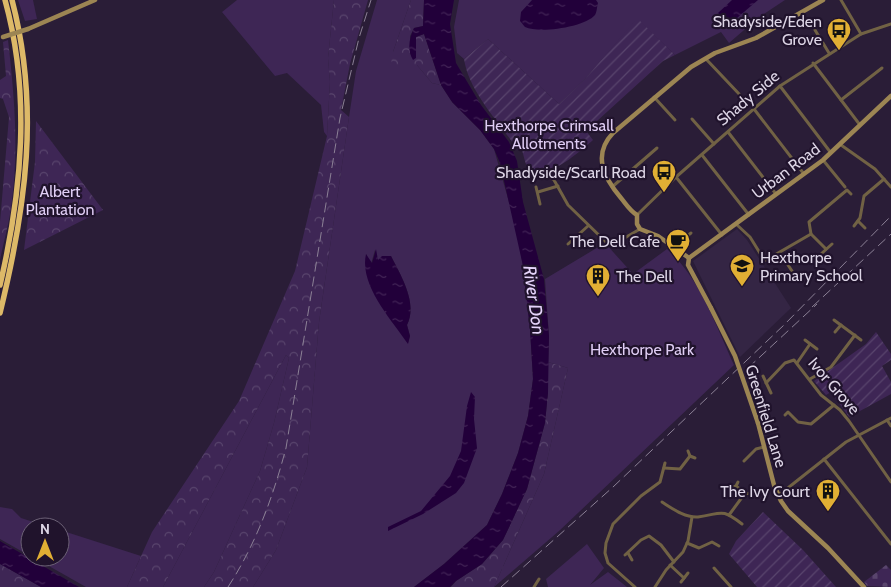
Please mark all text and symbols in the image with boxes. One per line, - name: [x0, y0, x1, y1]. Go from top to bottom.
- place label: Shadyside/Eden Grove: [713, 12, 822, 49]
- bus stop icon: Shadyside/Eden Grove: [826, 17, 852, 51]
- street label: Shady Side: [713, 66, 783, 130]
- park label: Hexthorpe Crimsall Allotments: [484, 116, 614, 153]
- street label: Urban Road: [748, 139, 824, 203]
- bus stop icon: Shadyside/Scarll Road: [651, 159, 677, 193]
- place label: Shadyside/Scarll Road: [496, 163, 646, 182]
- park label: Albert Plantation: [26, 182, 94, 219]
- cafe icon: The Dell Cafe: [665, 228, 691, 262]
- place label: The Dell Cafe: [569, 232, 660, 251]
- place label: Hexthorpe Primary School: [760, 248, 863, 285]
- school or university icon: Hexthorpe Primary School: [729, 253, 755, 287]
- building icon: The Dell: [585, 263, 611, 297]
- water label: River Don: [518, 264, 550, 336]
- place label: The Dell: [616, 267, 672, 286]
- park label: Hexthorpe Park: [590, 340, 695, 359]
- street label: Ivor Grove: [804, 354, 864, 418]
- street label: Greenfield Lane: [741, 362, 791, 470]
- building icon: The Ivy Court: [815, 478, 841, 512]
- place label: The Ivy Court: [720, 482, 811, 501]
- north arrow: [20, 517, 70, 567]
- text: N: [40, 520, 50, 538]

